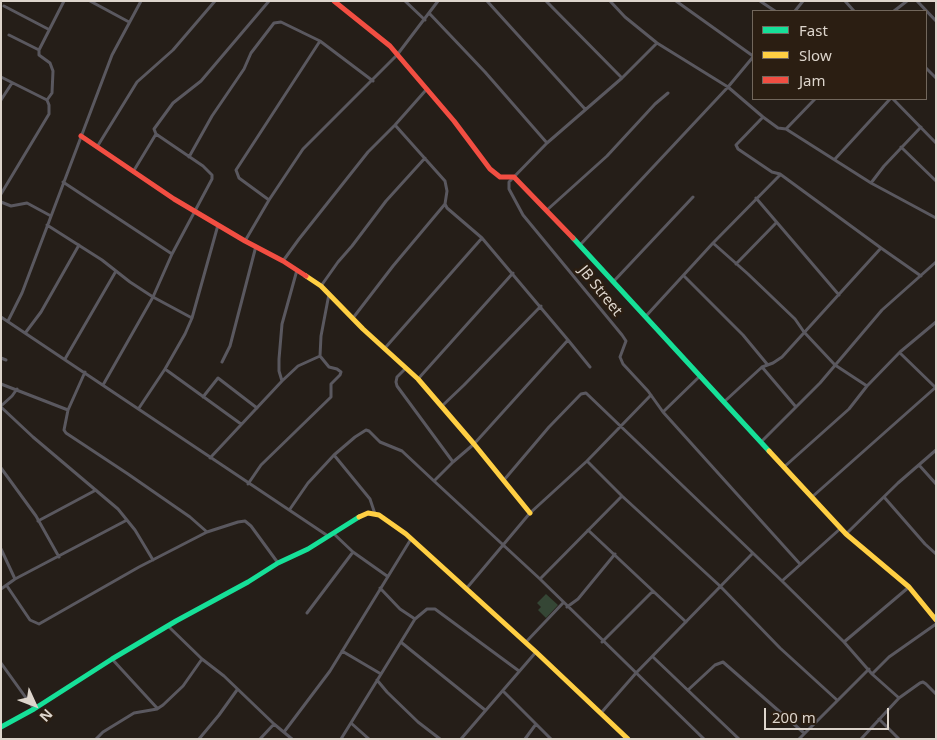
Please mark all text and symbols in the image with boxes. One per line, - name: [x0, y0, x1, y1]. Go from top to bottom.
- legend: [752, 10, 927, 100]
- text: Fast: [799, 20, 828, 40]
- text: Slow: [799, 45, 832, 65]
- text: Jam: [799, 70, 826, 90]
- street label: JB Street: [574, 262, 626, 320]
- north arrow: [10, 680, 60, 730]
- scale bar: [767, 698, 892, 730]
- text: N: [36, 705, 57, 726]
- text: 200 m: [772, 707, 816, 727]

